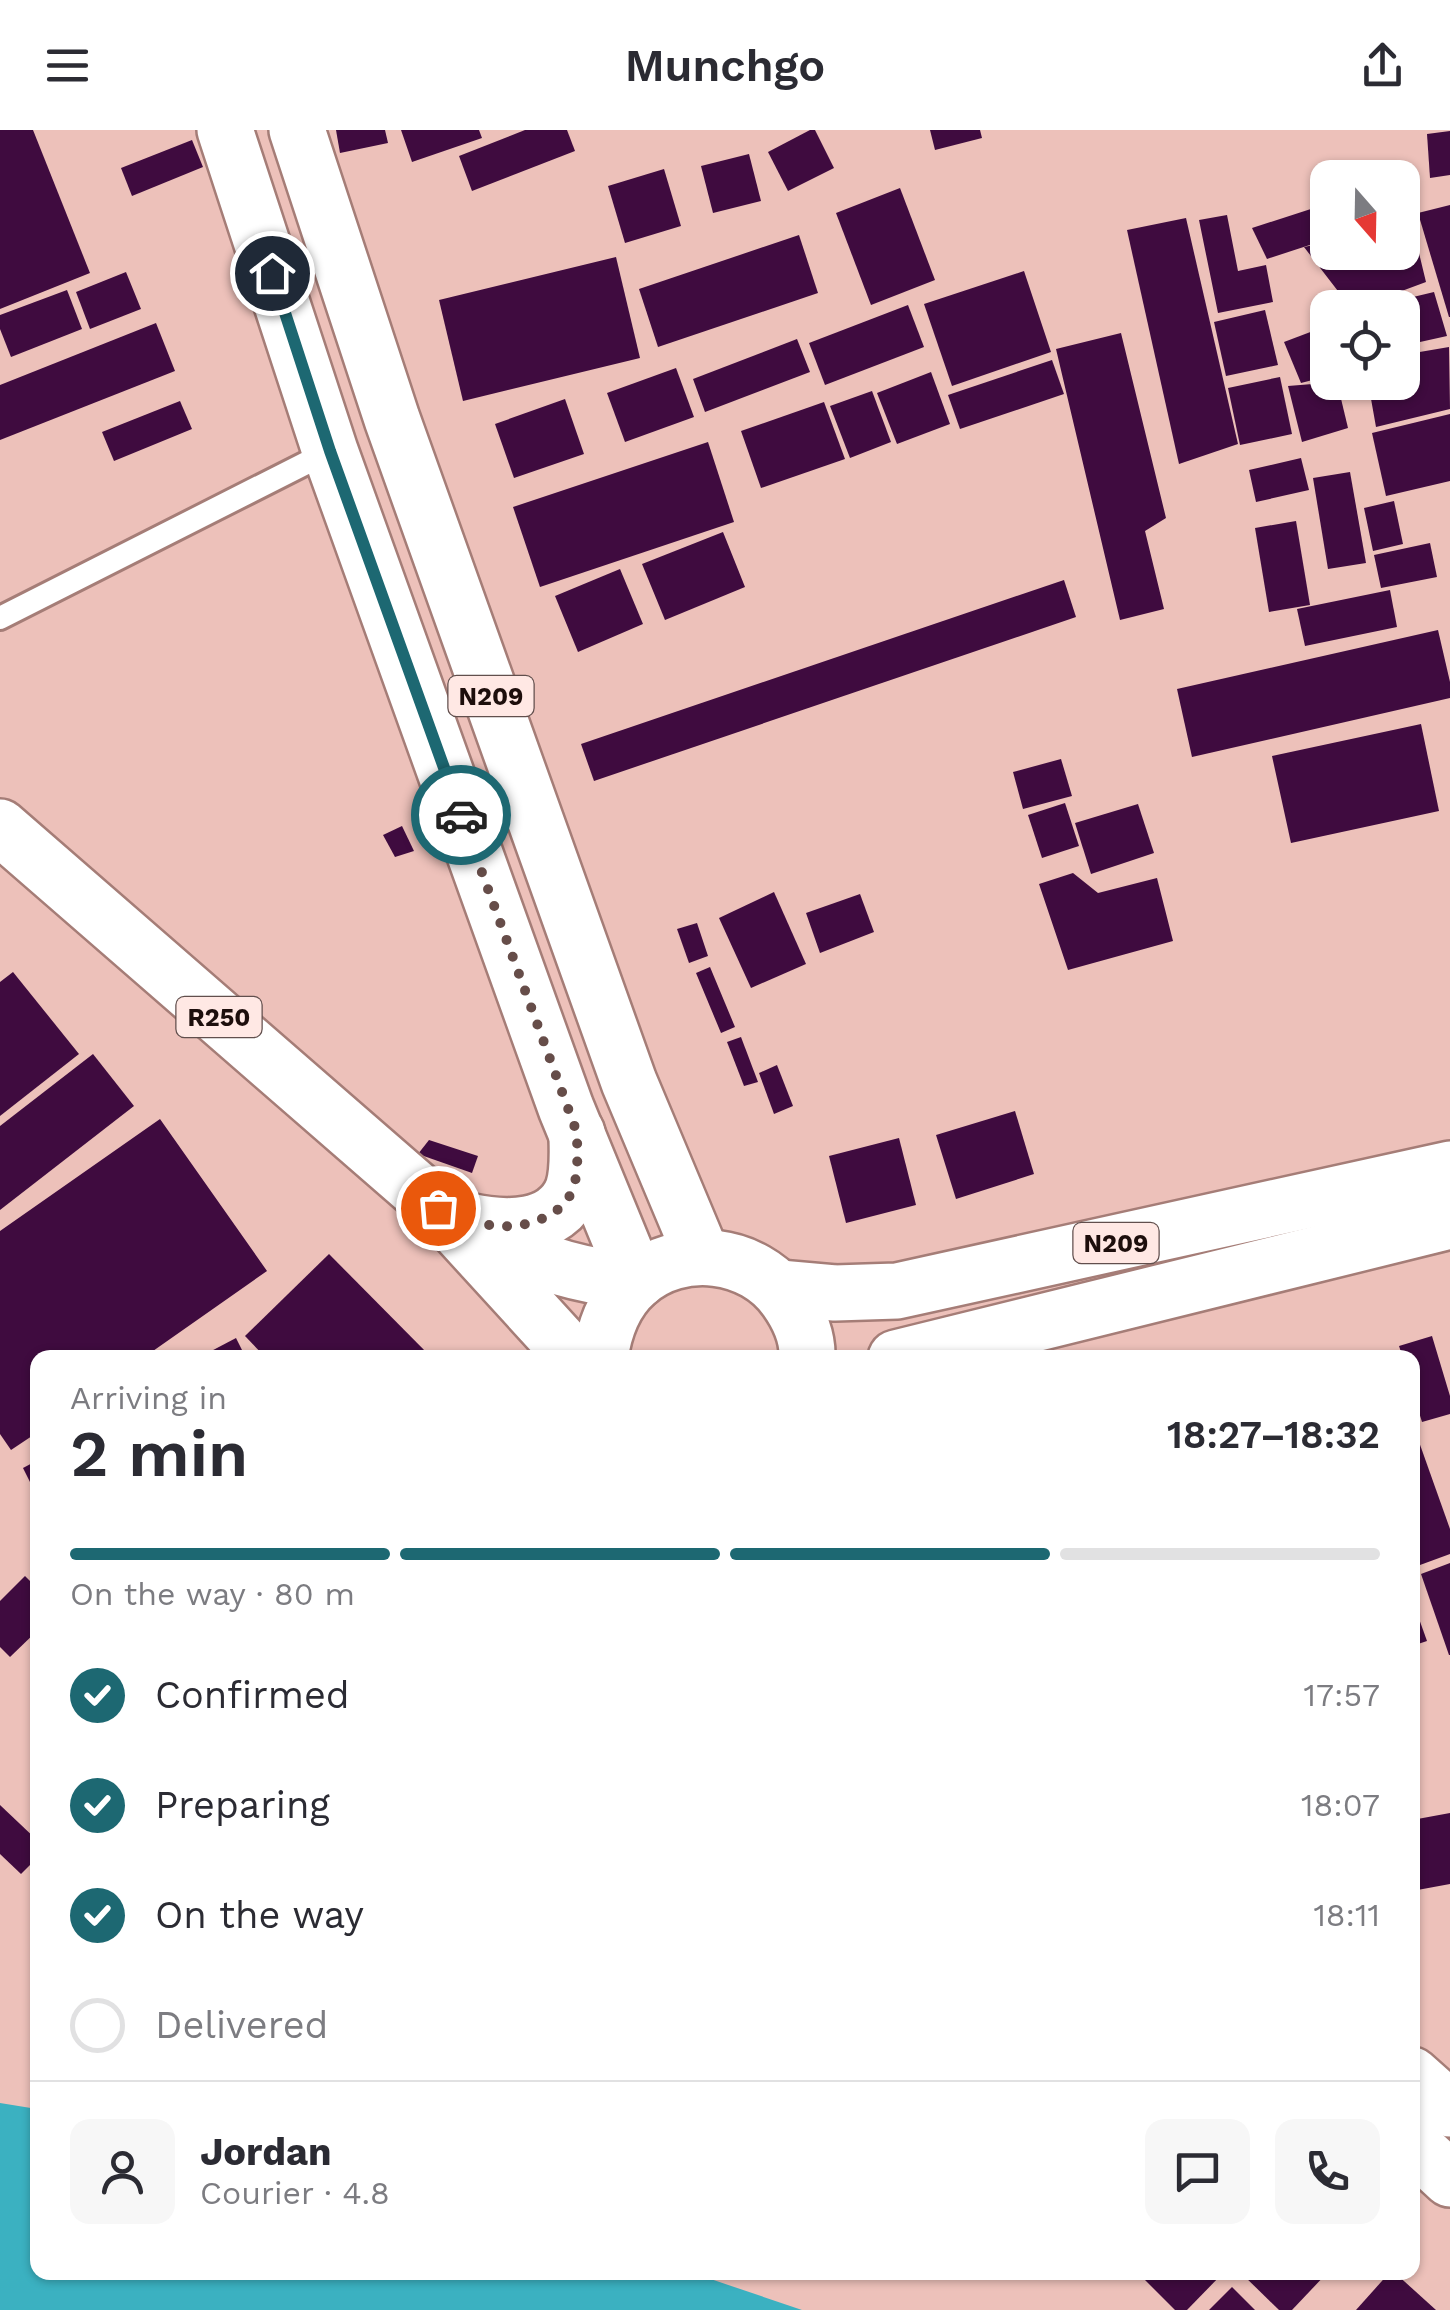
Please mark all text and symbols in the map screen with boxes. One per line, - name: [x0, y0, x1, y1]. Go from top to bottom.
- icon: menu: [40, 38, 95, 93]
- icon: share: [1355, 38, 1410, 93]
- text: Munchgo: [625, 39, 825, 92]
- north arrow: [1310, 160, 1420, 270]
- map controls: [1310, 160, 1420, 400]
- pin: [230, 231, 315, 316]
- icon: home: [245, 246, 300, 301]
- button: locate: [1310, 290, 1420, 400]
- road number: N209: [448, 676, 534, 716]
- courier: [411, 765, 511, 865]
- icon: car: [434, 788, 489, 843]
- road number: R250: [176, 997, 262, 1037]
- pin: [396, 1166, 481, 1251]
- icon: bag: [411, 1181, 466, 1236]
- road number: N209: [1074, 1223, 1158, 1263]
- text: Arriving in: [70, 1379, 227, 1417]
- text: 18:27–18:32: [1167, 1413, 1380, 1457]
- text: 2 min: [70, 1416, 248, 1492]
- text: On the way · 80 m: [70, 1575, 355, 1613]
- icon: check: [70, 1668, 125, 1723]
- text: Confirmed: [155, 1673, 350, 1717]
- text: 17:57: [1304, 1676, 1380, 1714]
- icon: check: [70, 1778, 125, 1833]
- text: Preparing: [155, 1783, 330, 1827]
- text: 18:07: [1301, 1786, 1380, 1824]
- icon: check: [70, 1888, 125, 1943]
- text: On the way: [155, 1893, 364, 1937]
- text: 18:11: [1313, 1896, 1380, 1934]
- text: Delivered: [155, 2003, 328, 2047]
- button: person: [70, 2119, 175, 2224]
- button: chat: [1145, 2119, 1250, 2224]
- button: phone: [1275, 2119, 1380, 2224]
- text: Jordan: [200, 2130, 332, 2174]
- text: Courier · 4.8: [200, 2174, 390, 2212]

